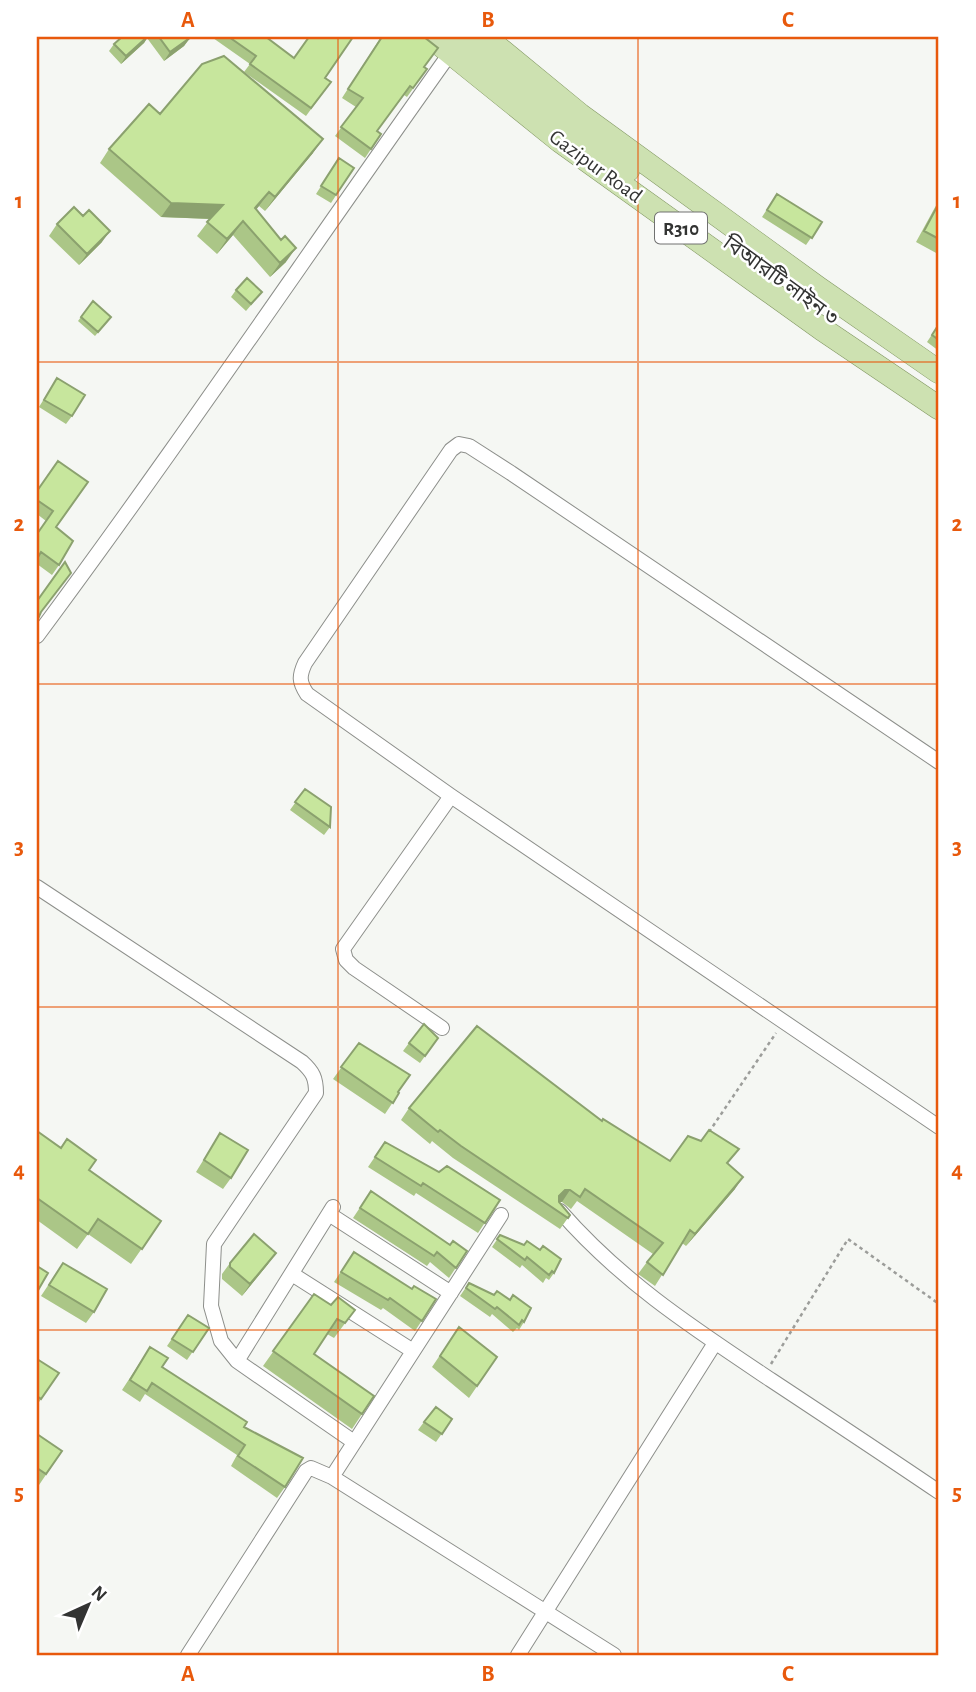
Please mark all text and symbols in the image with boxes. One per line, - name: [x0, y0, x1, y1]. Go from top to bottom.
- text: A: [181, 9, 195, 32]
- text: B: [481, 9, 495, 32]
- text: C: [782, 9, 794, 32]
- street label: Gazipur Road: [545, 126, 646, 207]
- text: 1: [15, 190, 23, 213]
- text: 1: [953, 190, 961, 213]
- road number: R310: [655, 212, 707, 244]
- street label: বিআরটি লাইন ৩: [719, 230, 843, 329]
- text: 2: [14, 513, 25, 536]
- text: 2: [952, 513, 963, 536]
- text: 3: [14, 836, 24, 859]
- text: 3: [952, 836, 962, 859]
- text: 4: [13, 1159, 25, 1182]
- text: 4: [951, 1159, 963, 1182]
- text: 5: [14, 1482, 24, 1505]
- text: 5: [952, 1482, 962, 1505]
- north arrow: [52, 1570, 122, 1640]
- text: N: [87, 1582, 110, 1605]
- text: A: [181, 1663, 195, 1686]
- text: B: [481, 1663, 495, 1686]
- text: C: [782, 1663, 794, 1686]

